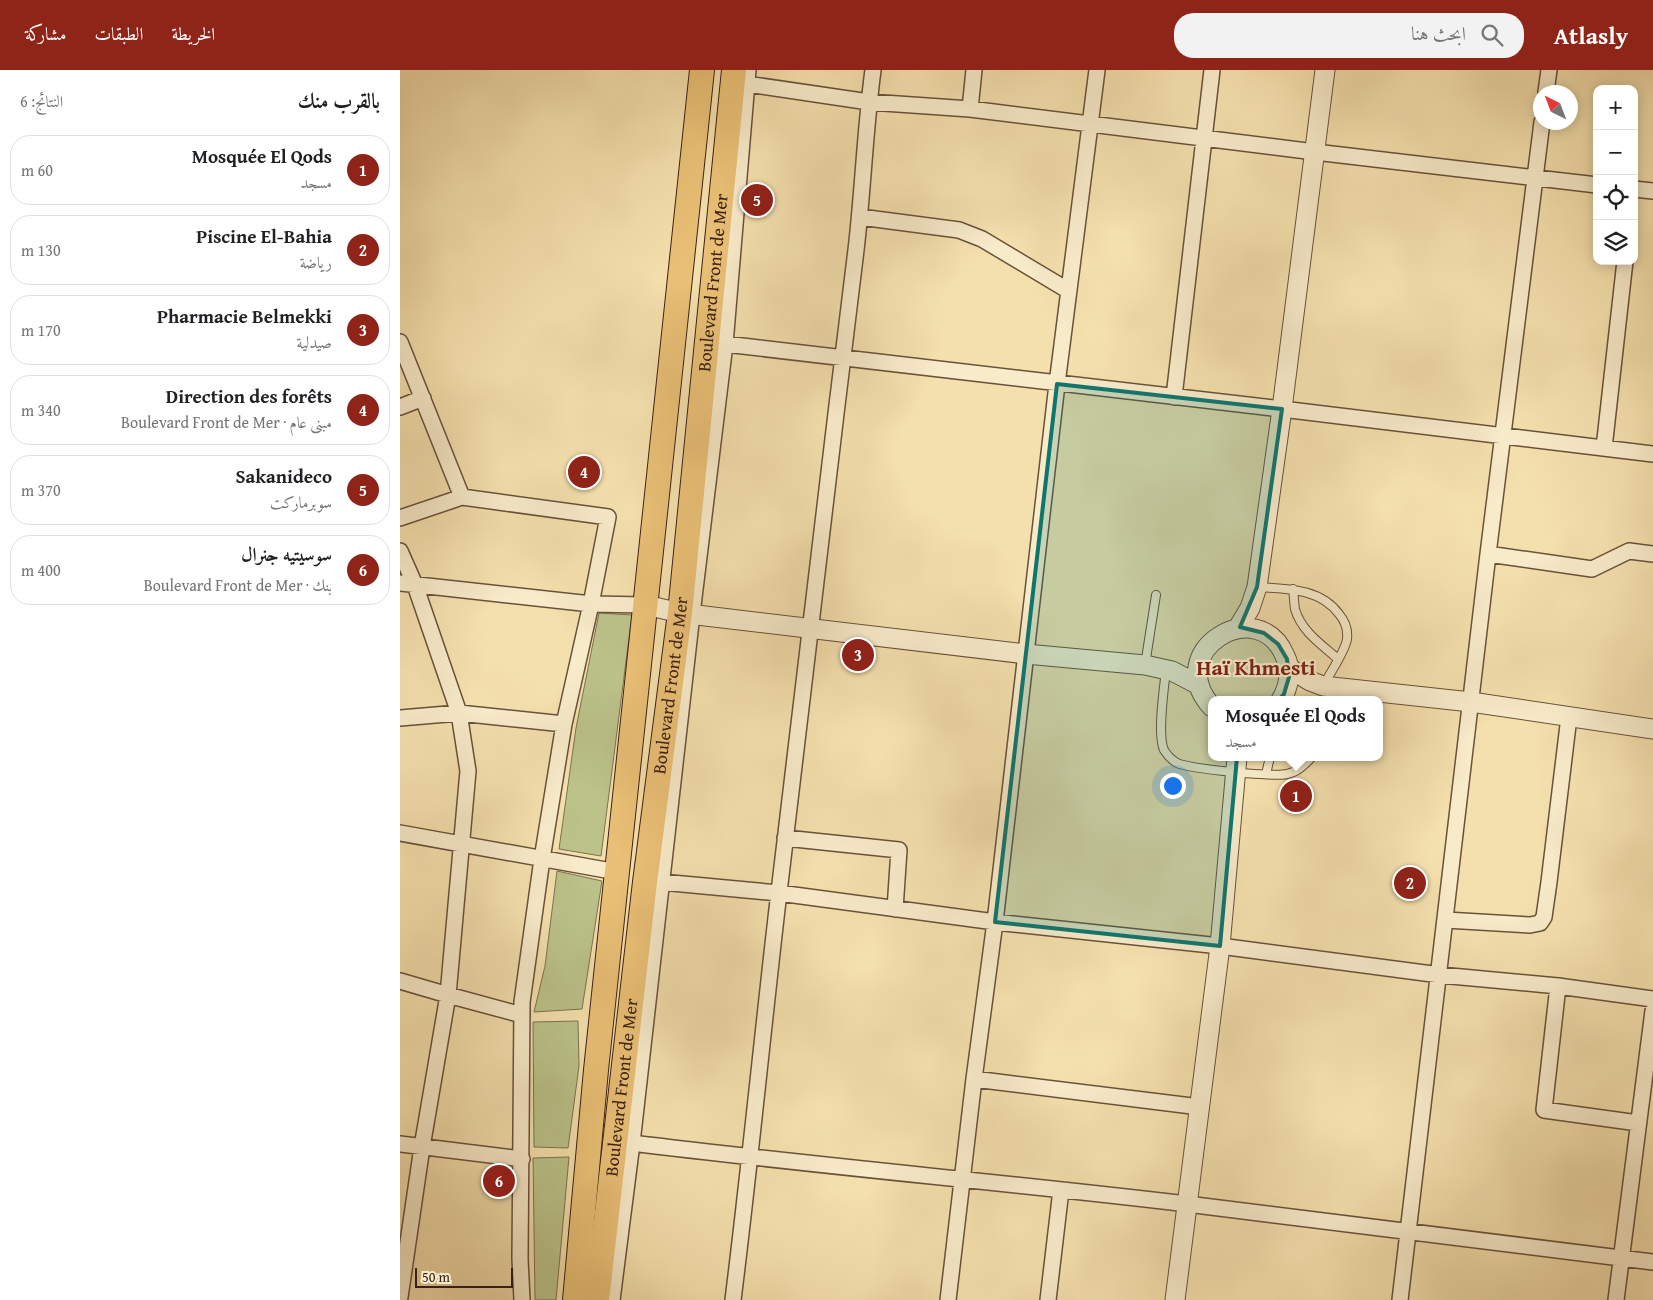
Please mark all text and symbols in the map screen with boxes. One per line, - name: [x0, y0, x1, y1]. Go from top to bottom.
- search box: [1174, 13, 1524, 58]
- text: Atlasly: [1554, 18, 1628, 53]
- text: ابحث هنا: [1411, 19, 1466, 47]
- text: مشاركة: [25, 20, 66, 47]
- text: الطبقات: [94, 20, 143, 47]
- text: الخريطة: [171, 20, 215, 47]
- icon: search: [1478, 21, 1506, 49]
- text: بالقرب منك: [298, 85, 380, 116]
- north arrow: [1533, 85, 1578, 130]
- map controls: [1593, 85, 1638, 265]
- button: +: [1593, 85, 1638, 130]
- text: النتائج: 6: [20, 89, 63, 113]
- button: −: [1593, 130, 1638, 175]
- text: Mosquée El Qods: [192, 142, 332, 170]
- text: 60 m: [21, 158, 53, 182]
- text: 1: [359, 158, 367, 182]
- text: مسجد: [301, 170, 332, 194]
- button: locate: [1593, 175, 1638, 220]
- pin: 5: [741, 181, 773, 219]
- street label: Boulevard Front de Mer: [690, 192, 735, 373]
- button: layers: [1593, 220, 1638, 265]
- text: Piscine El-Bahia: [196, 222, 332, 250]
- text: 130 m: [21, 238, 61, 262]
- text: 2: [359, 238, 367, 262]
- text: رياضة: [300, 250, 332, 274]
- text: Pharmacie Belmekki: [157, 302, 332, 330]
- text: 170 m: [21, 318, 61, 342]
- text: 3: [359, 318, 367, 342]
- text: صيدلية: [297, 330, 332, 354]
- text: Direction des forêts: [166, 382, 332, 410]
- text: 340 m: [21, 398, 61, 422]
- text: 4: [359, 398, 367, 422]
- text: مبنى عام · Boulevard Front de Mer: [121, 410, 332, 434]
- pin: 4: [568, 453, 600, 491]
- text: Sakanideco: [236, 462, 332, 490]
- text: 370 m: [21, 478, 61, 502]
- text: 5: [359, 478, 367, 502]
- text: سوبرماركت: [270, 490, 332, 514]
- text: سوسيتيه جنرال: [241, 540, 332, 568]
- text: 400 m: [21, 558, 61, 582]
- text: 6: [359, 558, 367, 582]
- text: بنك · Boulevard Front de Mer: [144, 573, 332, 597]
- street label: Boulevard Front de Mer: [645, 595, 695, 776]
- pin: 3: [842, 636, 874, 674]
- district label: Haï Khmesti: [1196, 651, 1316, 683]
- popup: [1208, 696, 1383, 761]
- text: Mosquée El Qods: [1225, 701, 1366, 729]
- text: مسجد: [1225, 729, 1257, 753]
- your location: [1160, 773, 1186, 799]
- pin: 1: [1280, 777, 1312, 815]
- pin: 2: [1394, 864, 1426, 902]
- street label: Boulevard Front de Mer: [597, 996, 645, 1178]
- pin: 6: [483, 1162, 515, 1200]
- scale bar: [415, 1265, 512, 1288]
- text: 50 m: [422, 1267, 450, 1287]

